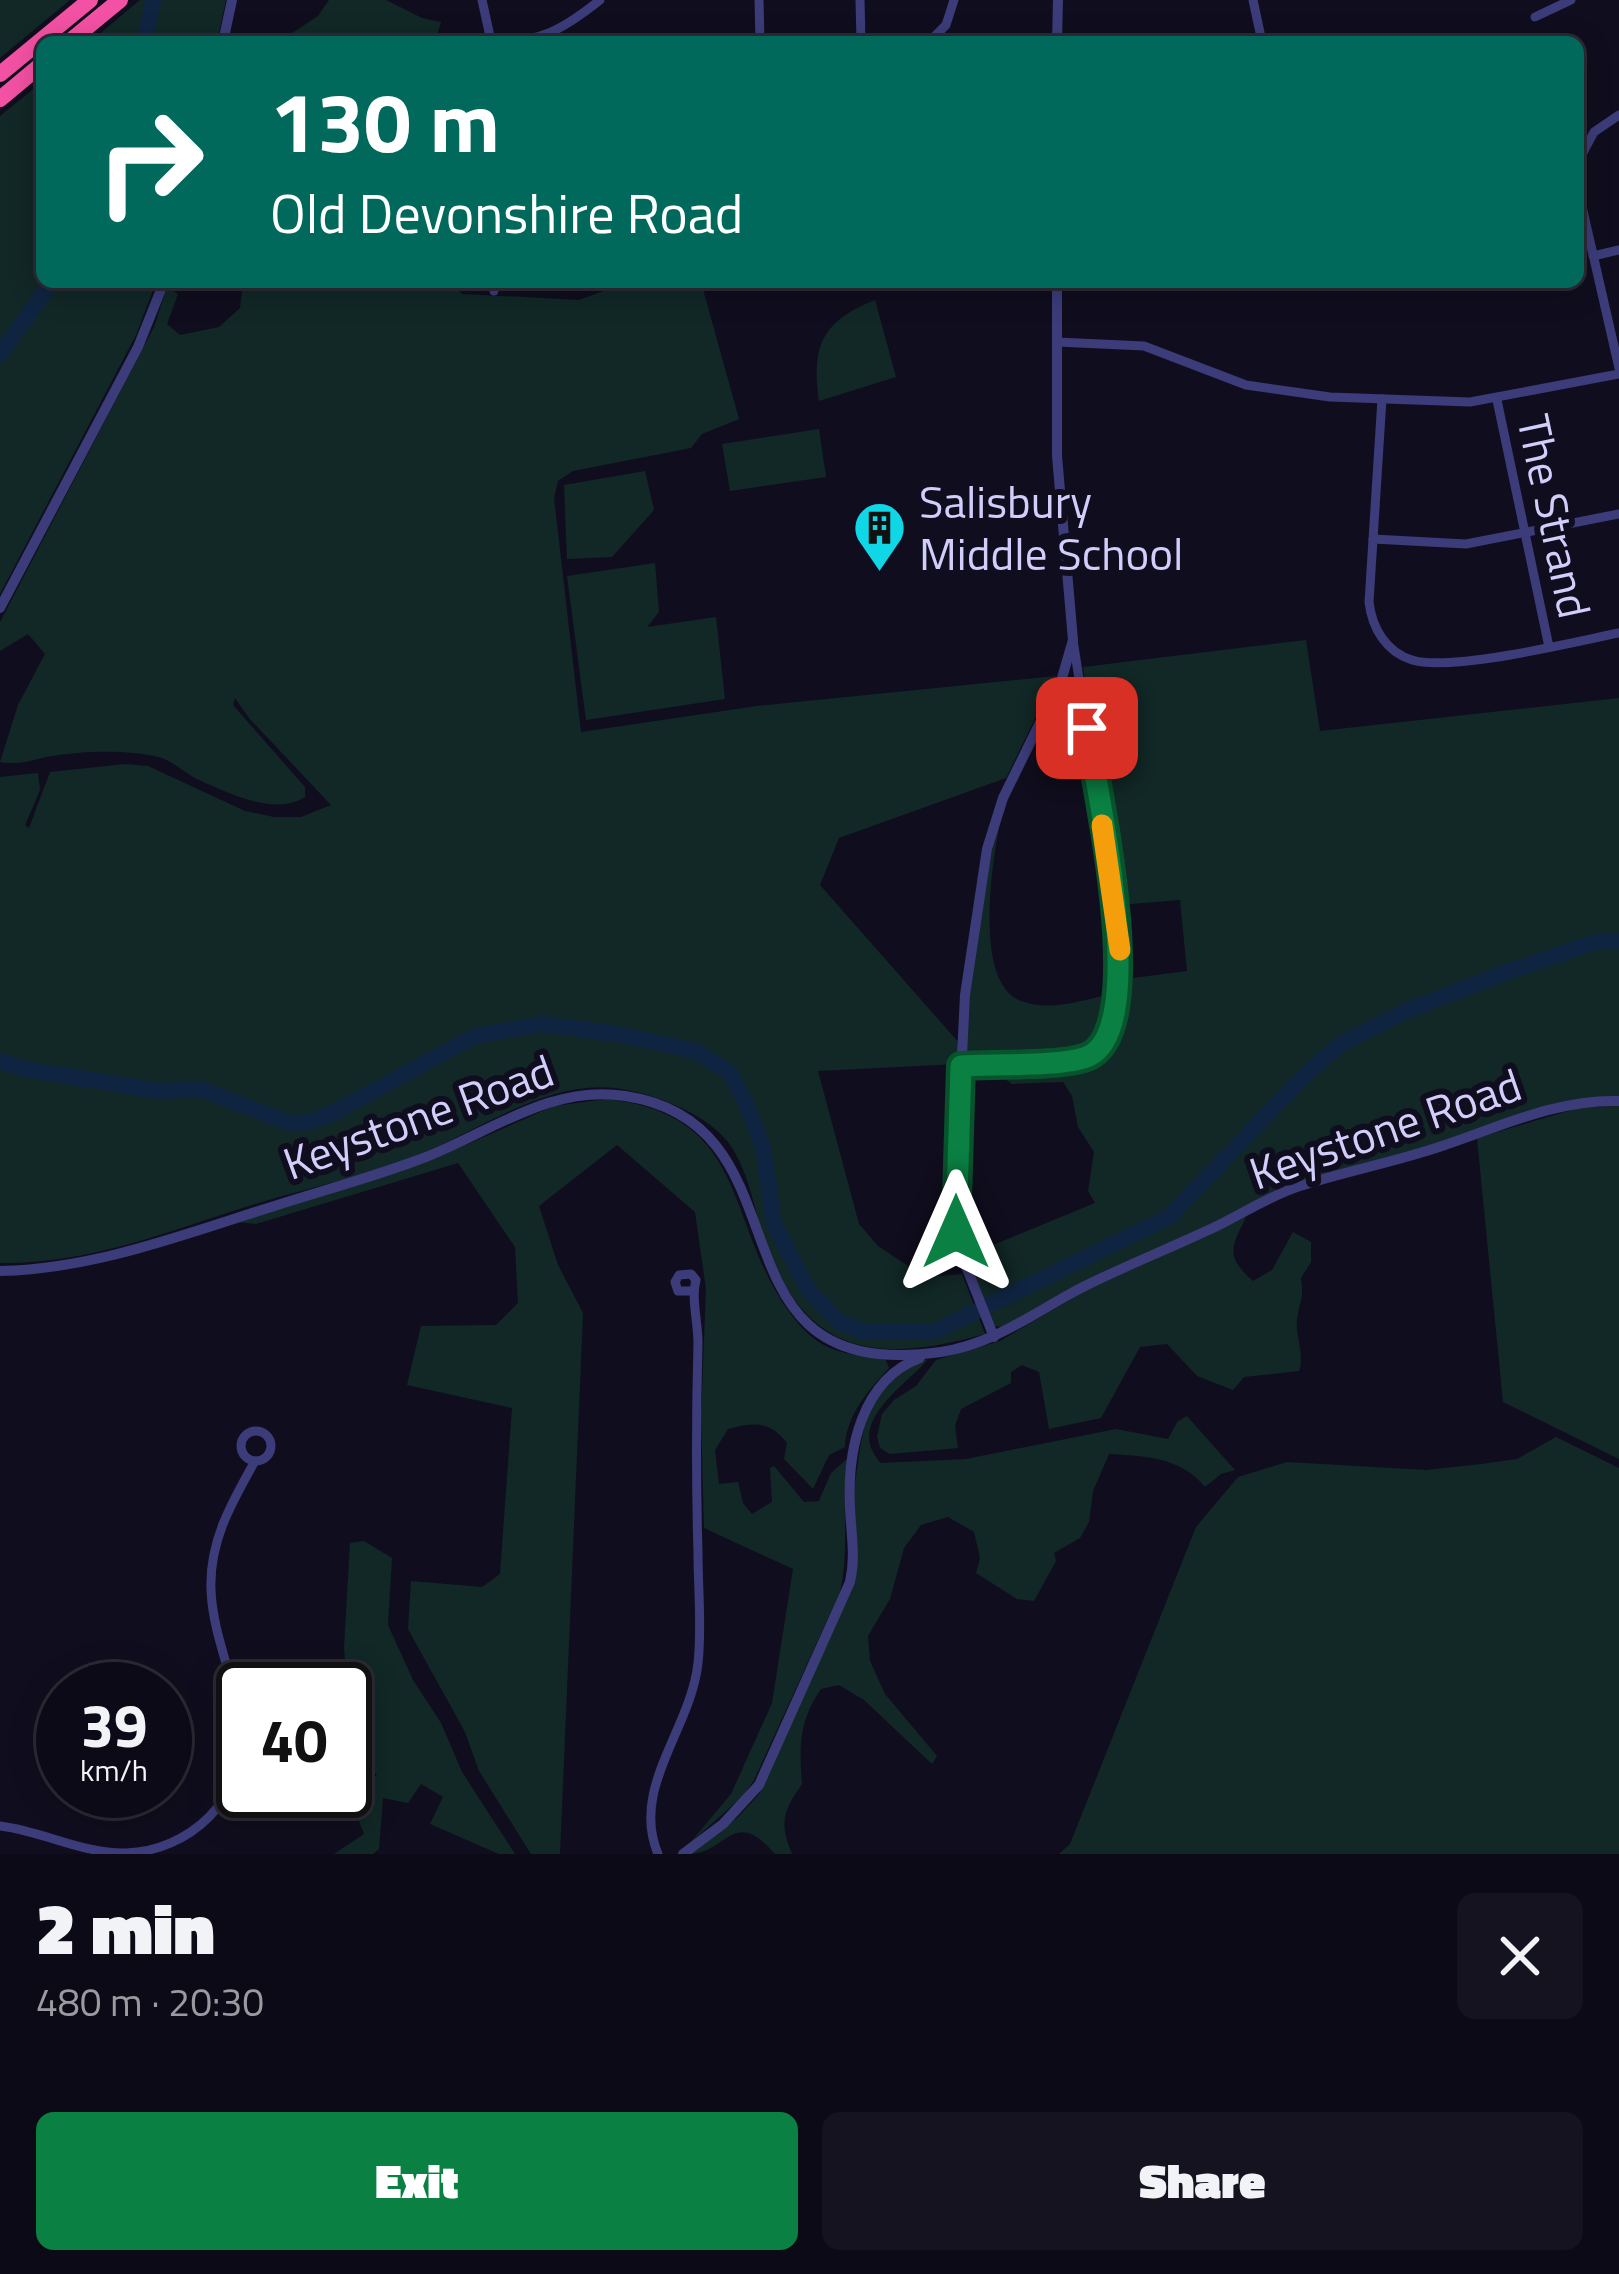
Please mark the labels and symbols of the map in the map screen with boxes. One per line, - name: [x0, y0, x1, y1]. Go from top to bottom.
- street label: The Strand: [1500, 408, 1610, 624]
- place label: Salisbury Middle School: [919, 467, 1183, 587]
- building icon: Salisbury Middle School: [852, 499, 908, 573]
- pin: [1036, 677, 1138, 779]
- street label: Keystone Road: [273, 1036, 563, 1196]
- street label: Keystone Road: [1240, 1050, 1530, 1206]
- position arrow: [893, 1169, 1019, 1295]
- speed limit sign: 40: [216, 1662, 372, 1818]

